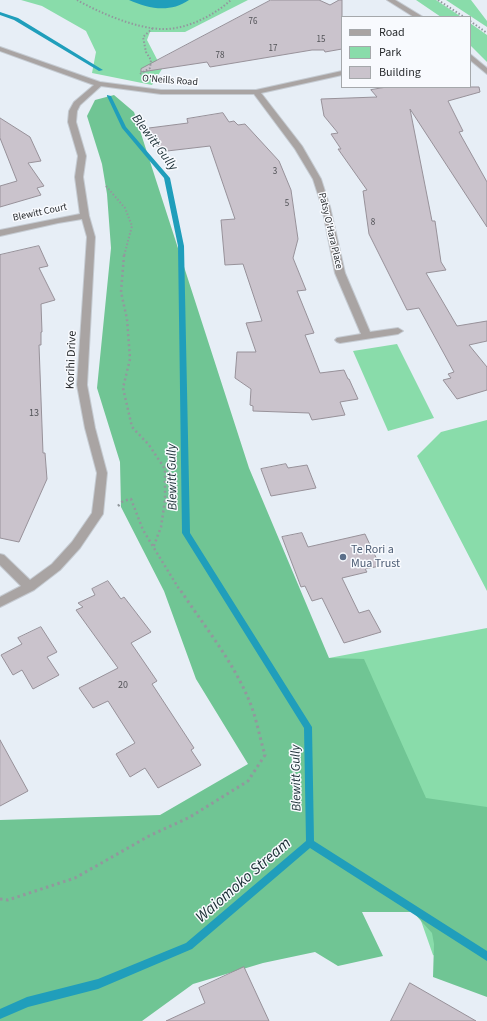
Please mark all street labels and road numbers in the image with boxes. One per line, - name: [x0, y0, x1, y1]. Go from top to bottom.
- street label: O'Neills Road: [142, 73, 198, 89]
- street label: Patsy O'Hara Place: [315, 192, 345, 270]
- street label: Blewitt Court: [12, 201, 68, 225]
- street label: Korihi Drive: [64, 331, 80, 389]

